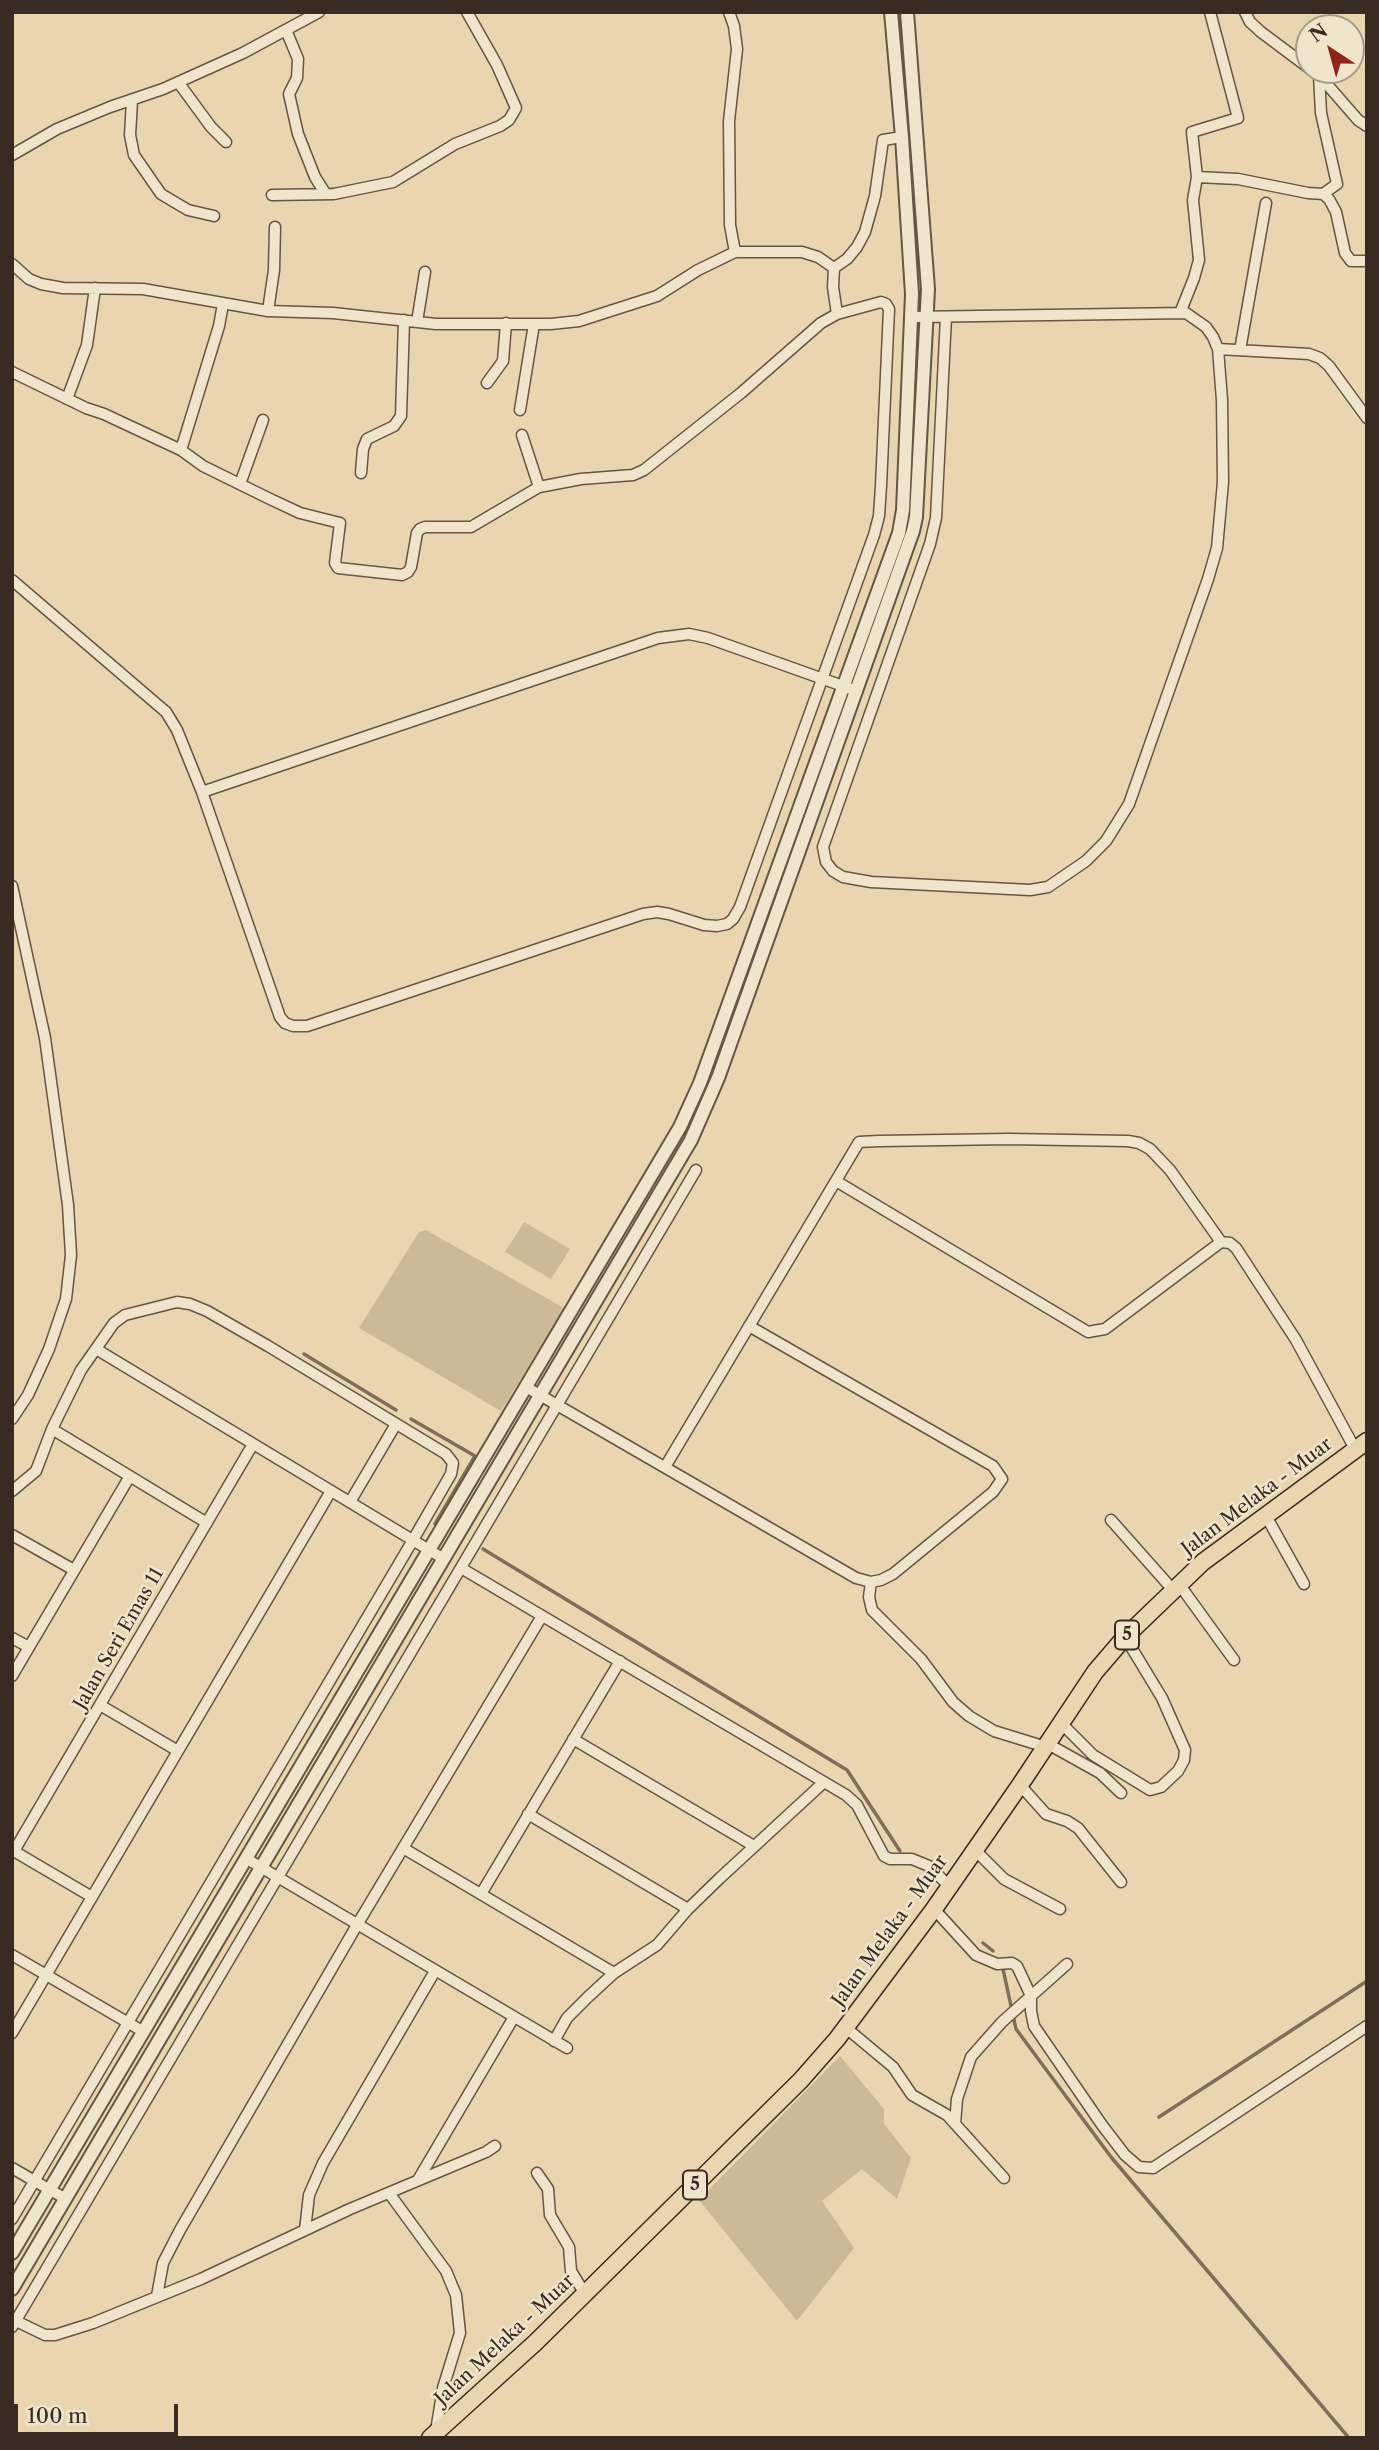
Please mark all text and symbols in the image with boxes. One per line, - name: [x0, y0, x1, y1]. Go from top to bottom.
- north arrow: [1295, 14, 1365, 84]
- text: N: [1305, 19, 1332, 47]
- street label: Jalan Melaka - Muar: [1177, 1433, 1337, 1561]
- street label: Jalan Seri Emas 11: [69, 1564, 169, 1714]
- road number: 5: [1115, 1620, 1139, 1650]
- street label: Jalan Melaka - Muar: [827, 1851, 953, 2011]
- road number: 5: [683, 2171, 707, 2200]
- street label: Jalan Melaka - Muar: [431, 2270, 579, 2410]
- scale bar: [18, 2390, 182, 2434]
- text: 100 m: [27, 2403, 88, 2428]

